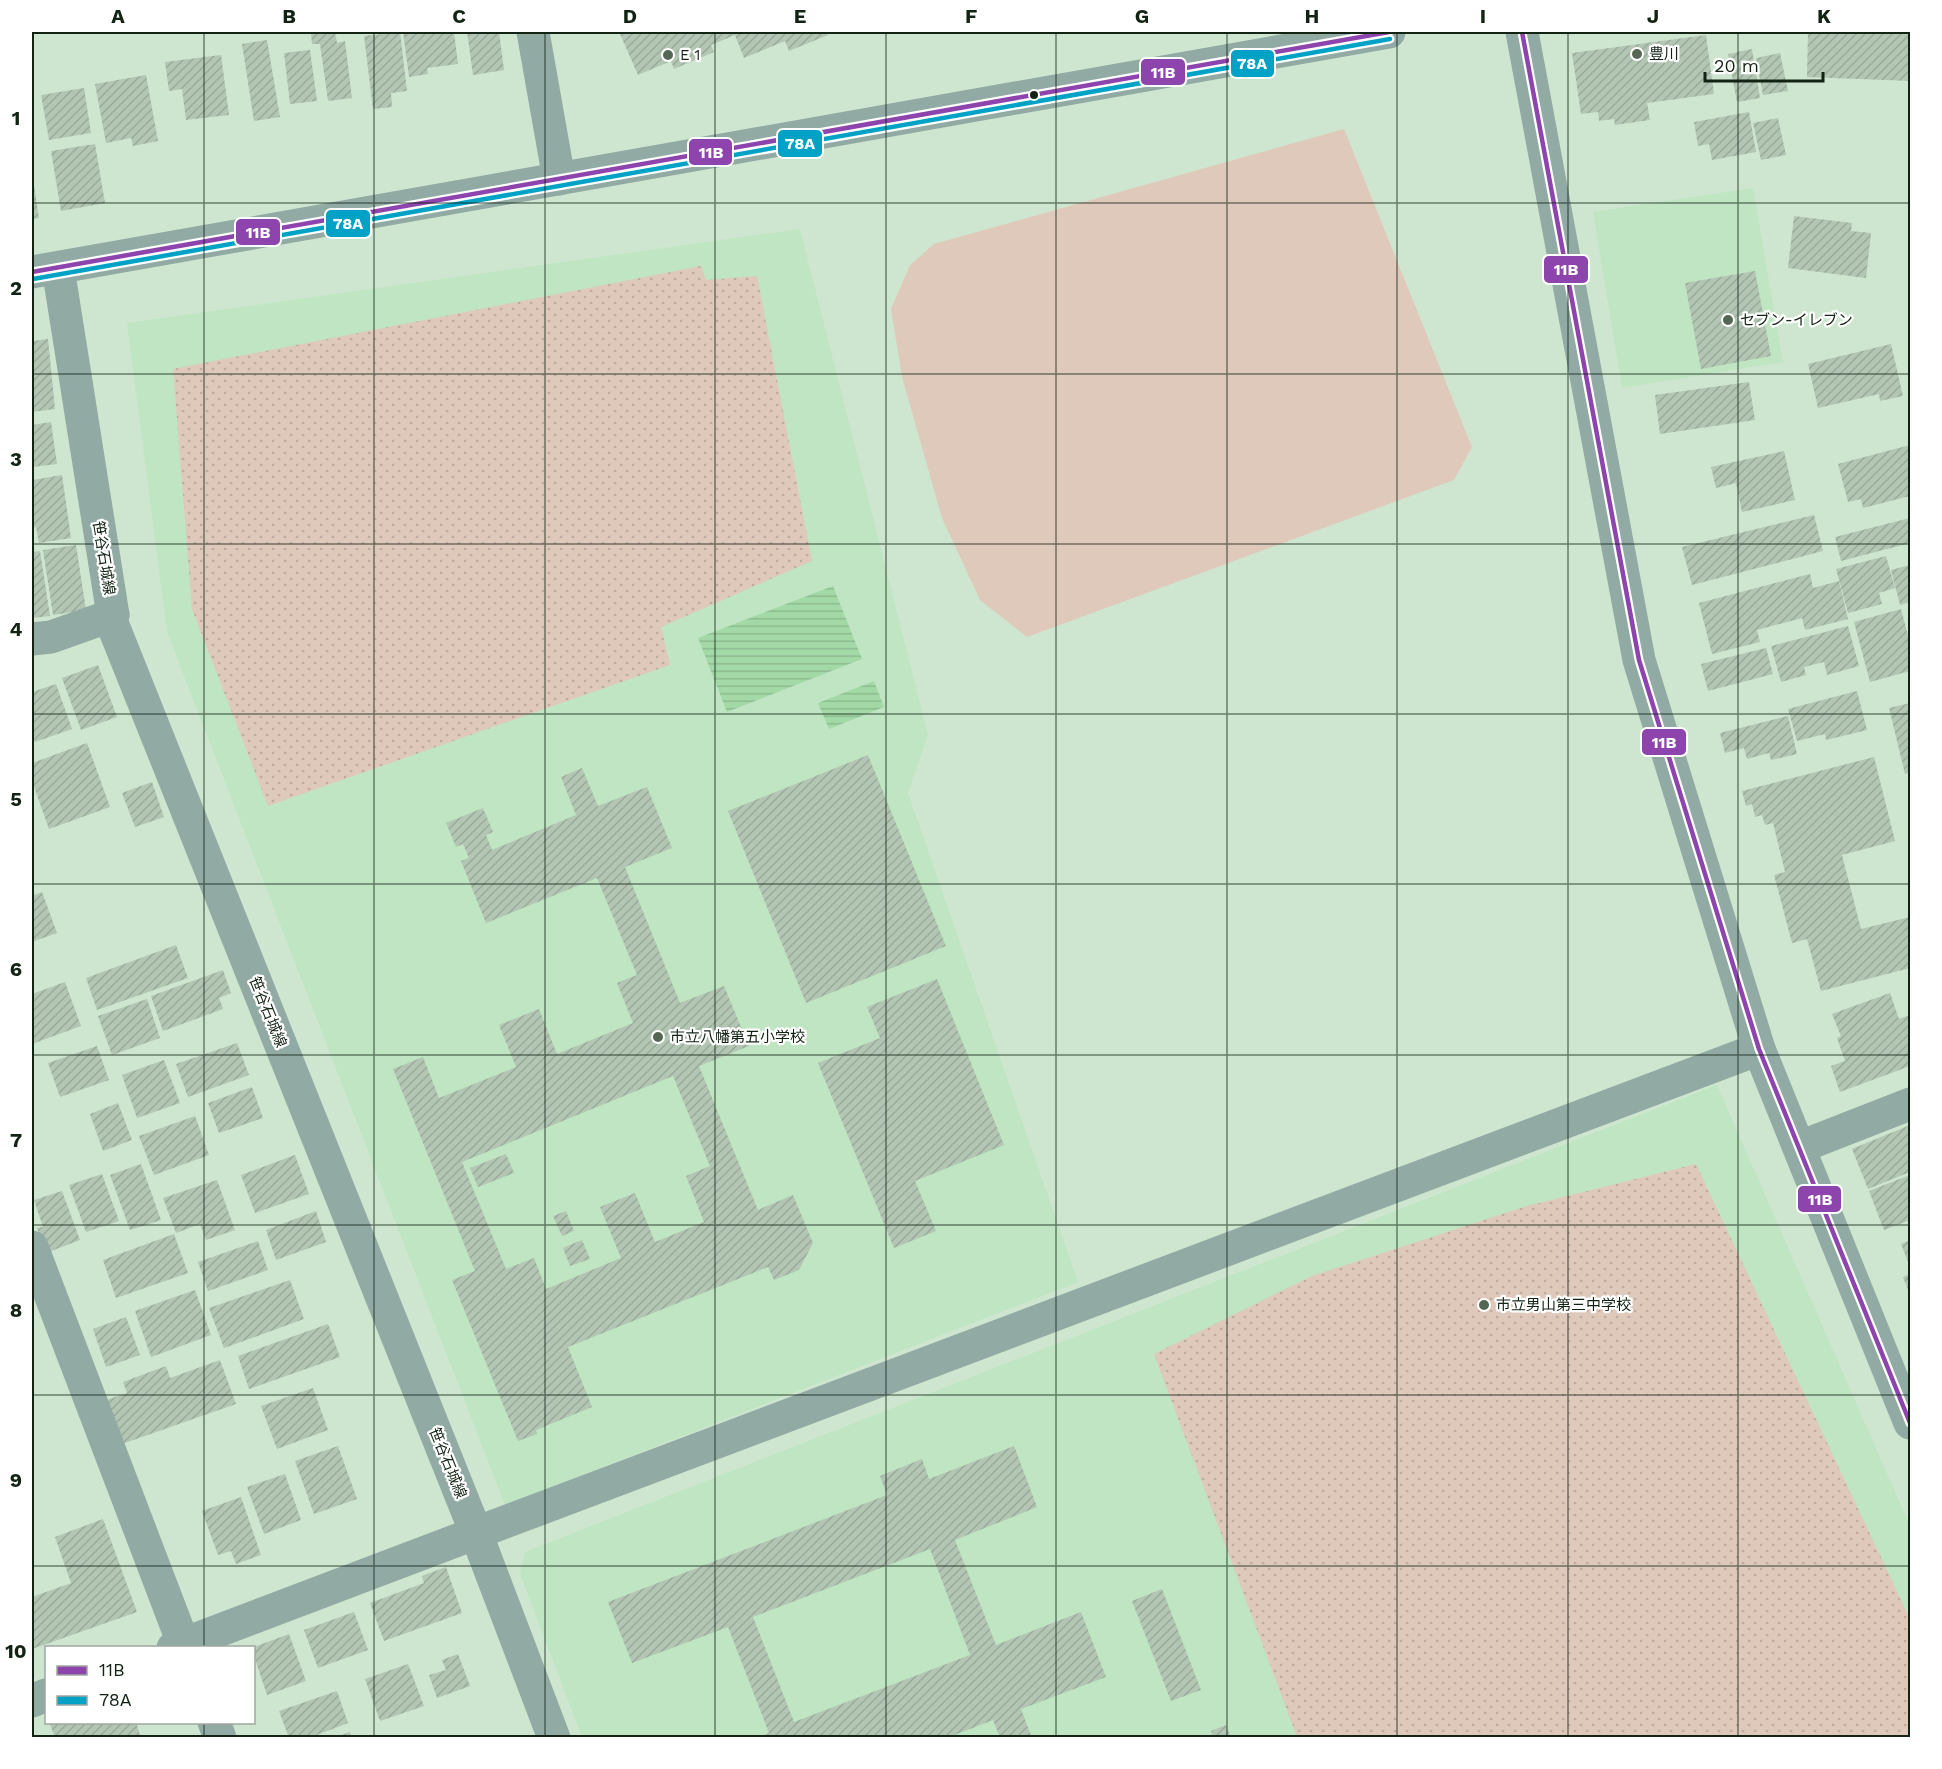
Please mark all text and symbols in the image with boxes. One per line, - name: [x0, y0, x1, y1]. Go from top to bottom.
- text: A: [111, 4, 125, 28]
- text: B: [282, 4, 296, 28]
- text: C: [452, 4, 466, 28]
- text: D: [623, 4, 637, 28]
- text: E: [794, 4, 806, 28]
- text: F: [965, 4, 977, 28]
- text: G: [1135, 4, 1149, 28]
- text: H: [1305, 4, 1319, 28]
- text: I: [1480, 4, 1486, 28]
- text: J: [1647, 4, 1659, 28]
- text: K: [1817, 4, 1831, 28]
- place label: 豊川: [1649, 45, 1679, 63]
- scale bar: [1705, 45, 1824, 83]
- place label: E 1: [680, 46, 700, 64]
- marker: 豊川: [1630, 47, 1644, 61]
- marker: E 1: [661, 48, 675, 62]
- line badge: 78A: [1230, 49, 1275, 78]
- text: 78A: [1237, 54, 1267, 73]
- text: 20 m: [1714, 55, 1759, 76]
- line badge: 11B: [1140, 58, 1186, 86]
- text: 11B: [1151, 63, 1175, 82]
- unlabelled marker: [1028, 89, 1040, 101]
- text: 1: [12, 106, 20, 130]
- line badge: 78A: [777, 129, 823, 158]
- text: 78A: [785, 134, 815, 153]
- line badge: 11B: [688, 138, 733, 166]
- text: 11B: [699, 143, 723, 162]
- line badge: 78A: [325, 209, 371, 238]
- text: 78A: [333, 214, 363, 233]
- line badge: 11B: [235, 218, 281, 246]
- text: 11B: [246, 223, 270, 242]
- line badge: 11B: [1543, 255, 1589, 284]
- text: 11B: [1554, 260, 1578, 279]
- text: 2: [10, 276, 22, 300]
- place label: セブン-イレブン: [1740, 311, 1853, 329]
- marker: セブン-イレブン: [1721, 313, 1735, 327]
- text: 3: [10, 447, 22, 471]
- street label: 笹谷石城線: [89, 520, 119, 596]
- text: 4: [10, 617, 23, 641]
- line badge: 11B: [1641, 728, 1687, 756]
- text: 11B: [1652, 733, 1676, 752]
- text: 5: [10, 787, 22, 811]
- text: 6: [10, 957, 22, 981]
- street label: 笹谷石城線: [246, 974, 290, 1050]
- place label: 市立八幡第五小学校: [670, 1028, 805, 1046]
- marker: 市立八幡第五小学校: [651, 1030, 665, 1044]
- text: 7: [10, 1128, 22, 1152]
- line badge: 11B: [1797, 1185, 1842, 1213]
- text: 11B: [1808, 1190, 1832, 1209]
- place label: 市立男山第三中学校: [1496, 1296, 1631, 1314]
- text: 8: [10, 1298, 22, 1322]
- marker: 市立男山第三中学校: [1477, 1298, 1491, 1312]
- street label: 笹谷石城線: [426, 1425, 470, 1501]
- text: 9: [10, 1468, 22, 1492]
- text: 10: [5, 1639, 27, 1663]
- legend: [45, 1646, 255, 1724]
- text: 11B: [99, 1659, 125, 1680]
- text: 78A: [99, 1689, 132, 1710]

